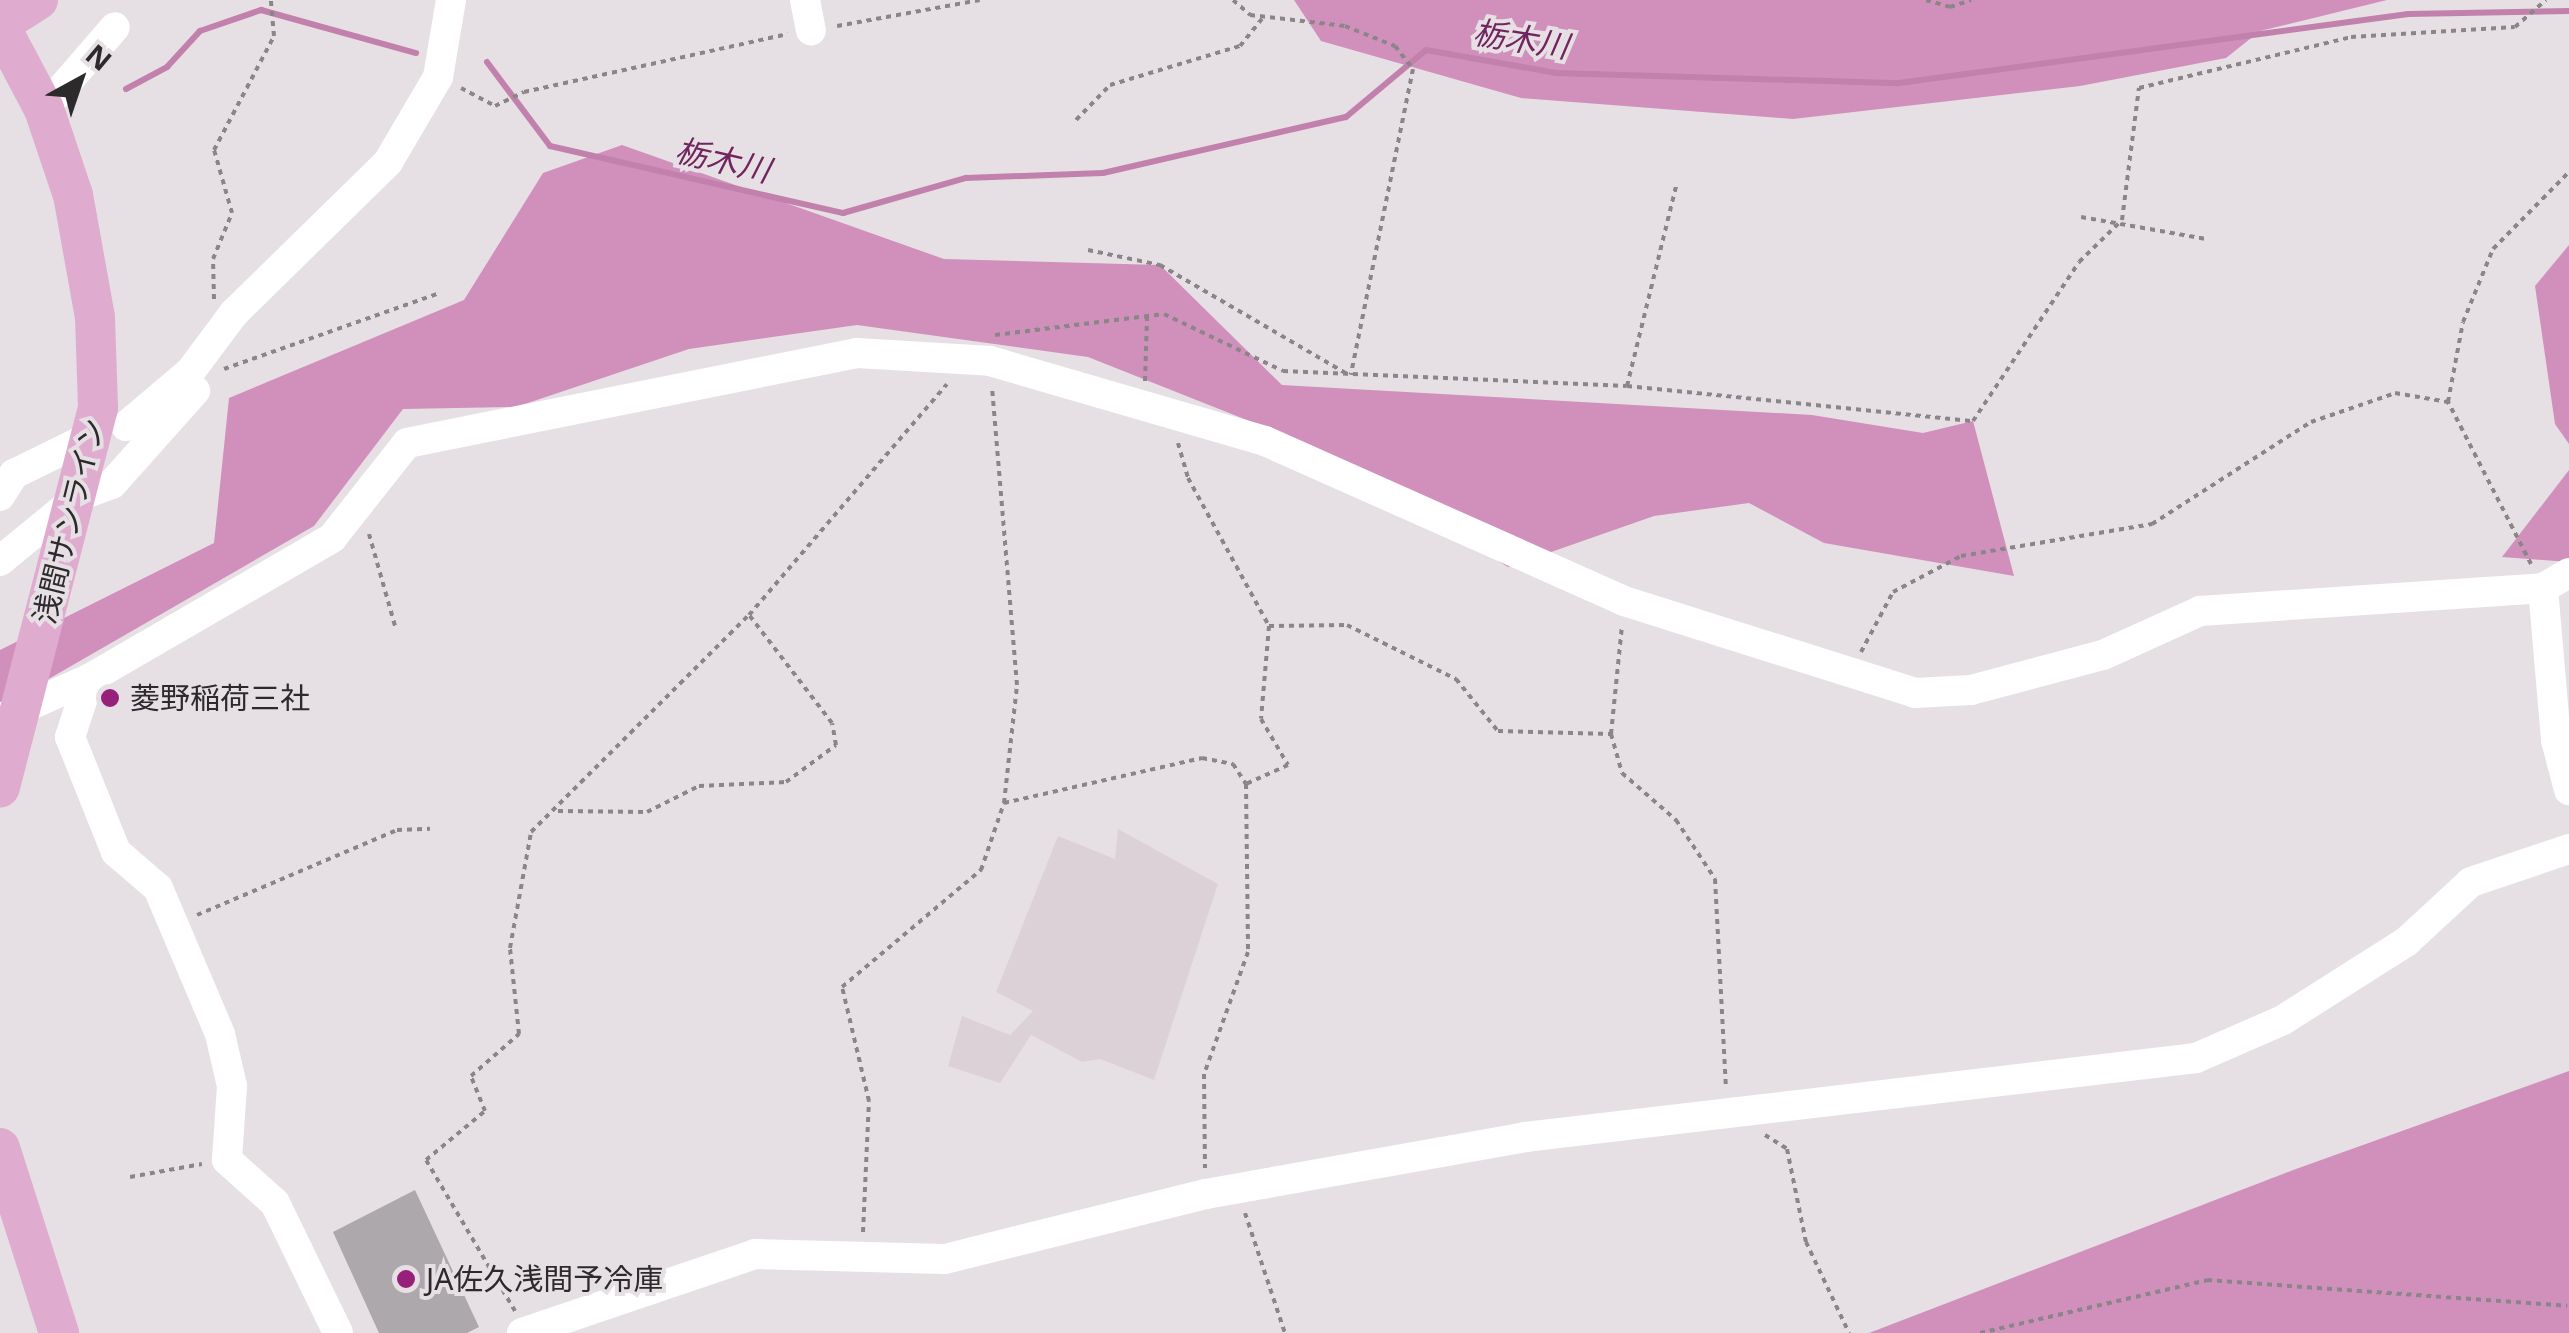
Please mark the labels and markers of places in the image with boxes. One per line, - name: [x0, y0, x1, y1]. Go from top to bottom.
- place label: 菱野稲荷三社: [130, 680, 310, 716]
- marker: 菱野稲荷三社: [99, 687, 121, 709]
- place label: JA佐久浅間予冷庫: [426, 1261, 663, 1297]
- marker: JA佐久浅間予冷庫: [395, 1268, 417, 1290]

